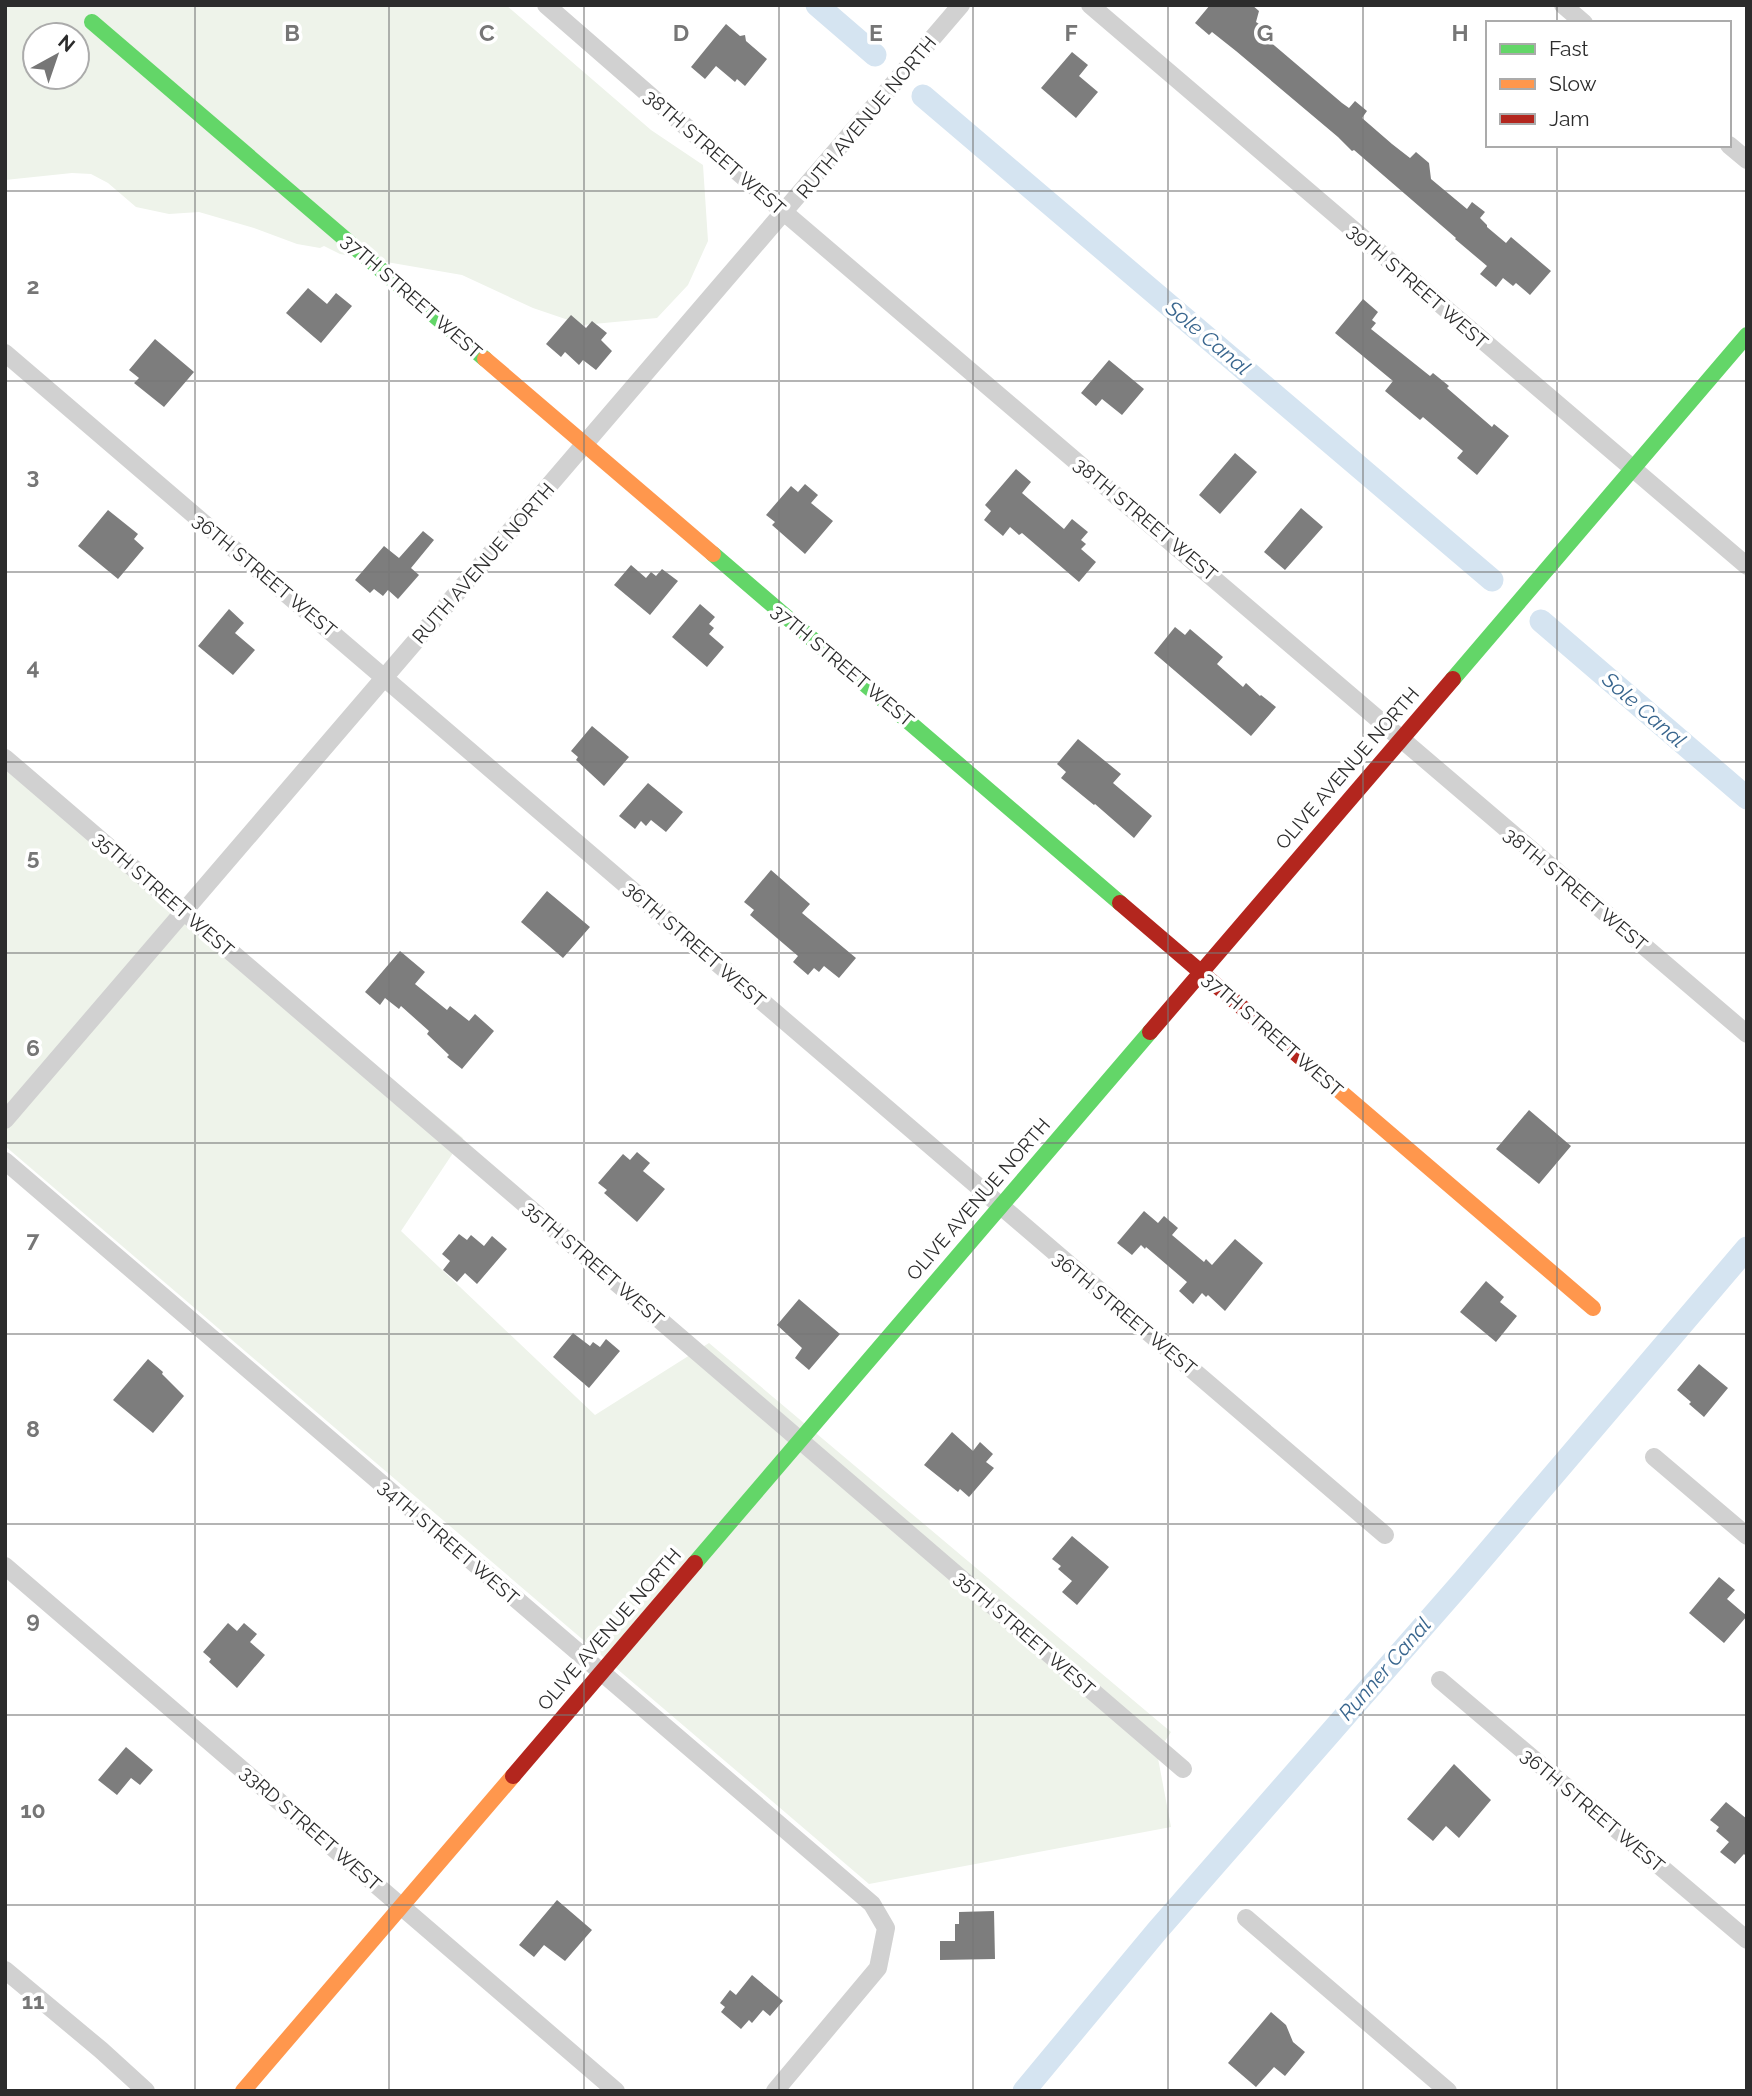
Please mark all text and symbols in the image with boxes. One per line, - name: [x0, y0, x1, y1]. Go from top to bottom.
- text: B: [284, 19, 300, 46]
- text: C: [479, 19, 495, 46]
- text: D: [673, 19, 689, 46]
- text: F: [1064, 19, 1078, 46]
- text: G: [1257, 19, 1273, 46]
- text: H: [1451, 19, 1469, 46]
- north arrow: [21, 21, 91, 91]
- legend: [1486, 21, 1731, 147]
- text: N: [54, 30, 80, 56]
- street label: RUTH AVENUE NORTH: [791, 31, 941, 203]
- text: Fast: [1549, 36, 1589, 61]
- text: Slow: [1549, 71, 1597, 96]
- street label: 38TH STREET WEST: [640, 85, 790, 220]
- text: Jam: [1549, 106, 1590, 131]
- street label: 39TH STREET WEST: [1343, 219, 1493, 353]
- street label: 37TH STREET WEST: [337, 229, 487, 363]
- text: 2: [27, 272, 39, 299]
- water label: Sole Canal: [1160, 294, 1256, 380]
- street label: 38TH STREET WEST: [1070, 453, 1222, 586]
- text: 3: [27, 462, 39, 489]
- street label: RUTH AVENUE NORTH: [407, 478, 559, 648]
- street label: 36TH STREET WEST: [189, 509, 341, 642]
- street label: 37TH STREET WEST: [767, 599, 919, 731]
- text: 4: [26, 653, 40, 680]
- water label: Sole Canal: [1597, 666, 1691, 753]
- street label: OLIVE AVENUE NORTH: [1271, 683, 1423, 853]
- street label: 38TH STREET WEST: [1500, 823, 1652, 956]
- street label: 35TH STREET WEST: [89, 827, 239, 961]
- text: 5: [27, 843, 40, 870]
- street label: 36TH STREET WEST: [620, 877, 771, 1012]
- street label: 37TH STREET WEST: [1198, 967, 1348, 1101]
- text: 6: [26, 1034, 40, 1061]
- street label: OLIVE AVENUE NORTH: [902, 1114, 1054, 1284]
- street label: 35TH STREET WEST: [519, 1196, 669, 1330]
- text: 7: [27, 1225, 40, 1252]
- street label: 36TH STREET WEST: [1049, 1247, 1201, 1380]
- text: 8: [26, 1415, 40, 1442]
- street label: 34TH STREET WEST: [374, 1475, 524, 1609]
- street label: OLIVE AVENUE NORTH: [533, 1544, 685, 1714]
- street label: 35TH STREET WEST: [950, 1566, 1100, 1700]
- text: 9: [26, 1606, 40, 1633]
- water label: Runner Canal: [1333, 1612, 1436, 1725]
- street label: 36TH STREET WEST: [1517, 1744, 1669, 1877]
- street label: 33RD STREET WEST: [236, 1761, 386, 1895]
- text: 10: [20, 1796, 46, 1823]
- text: 11: [22, 1987, 44, 2014]

